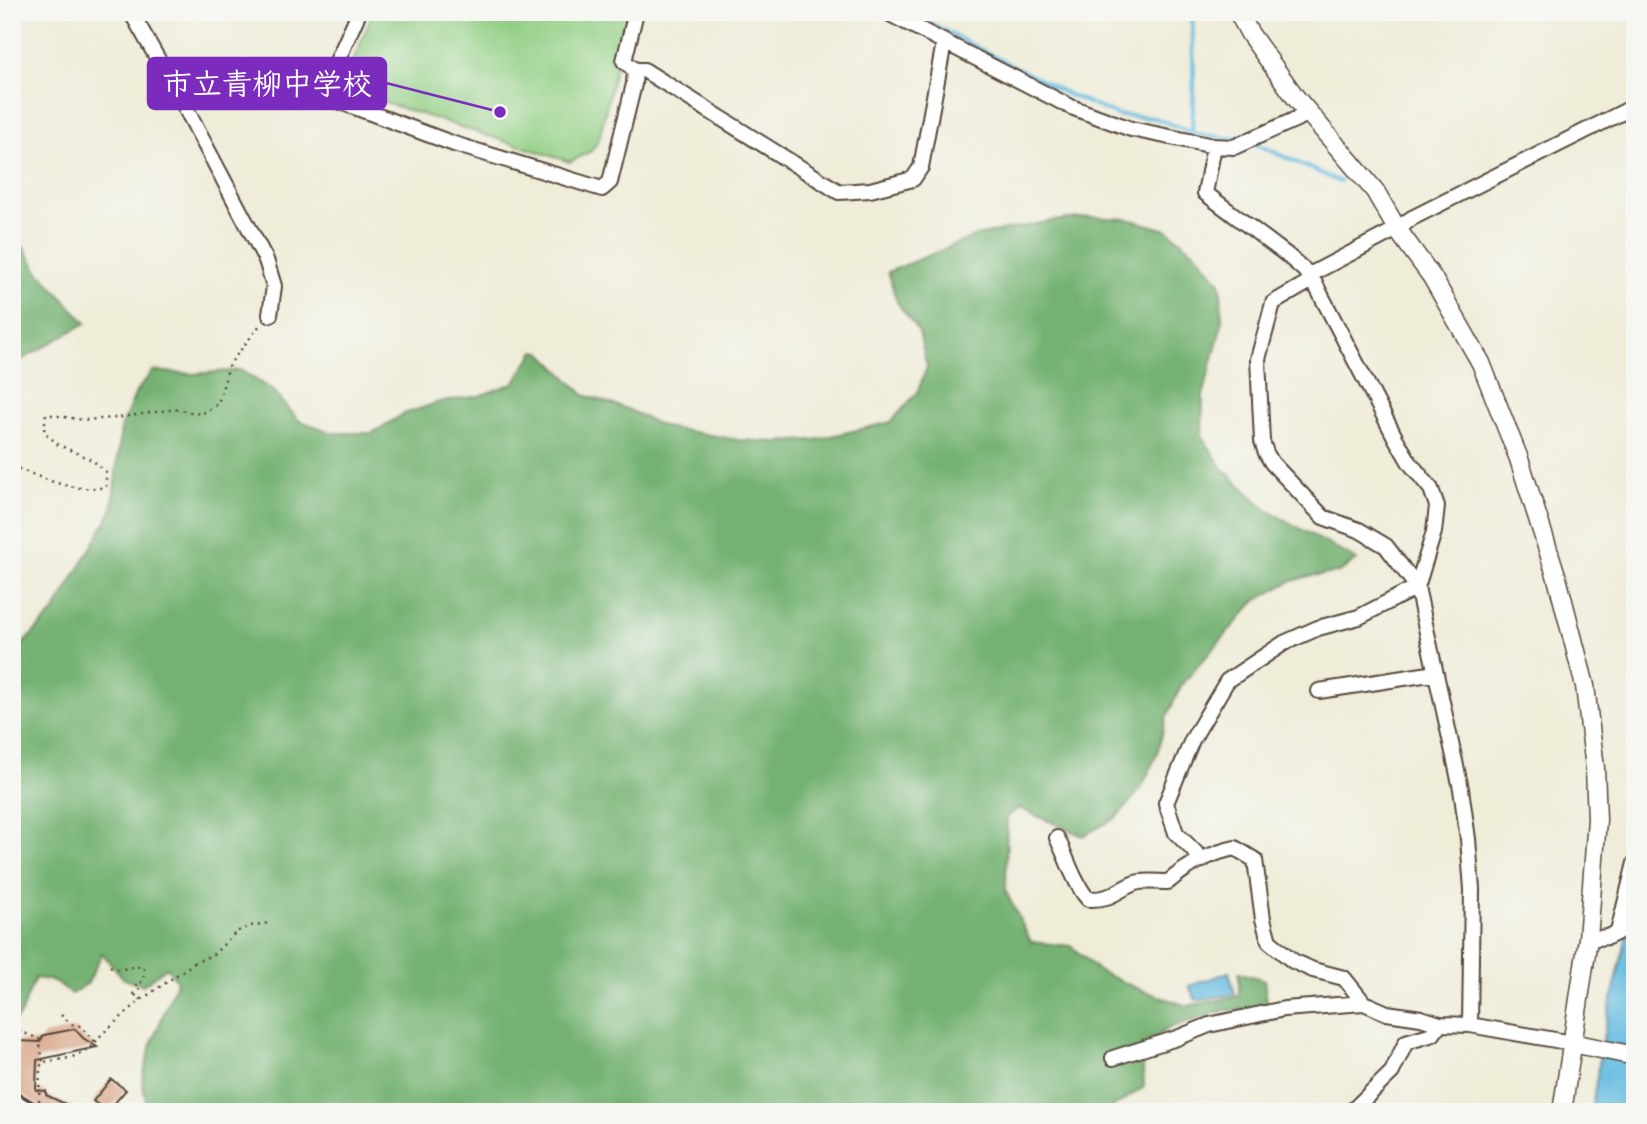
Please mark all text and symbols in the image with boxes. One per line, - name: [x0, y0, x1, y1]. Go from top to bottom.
- callout: 市立青柳中学校: [148, 58, 386, 109]
- text: 市立青柳中学校: [162, 65, 372, 103]

